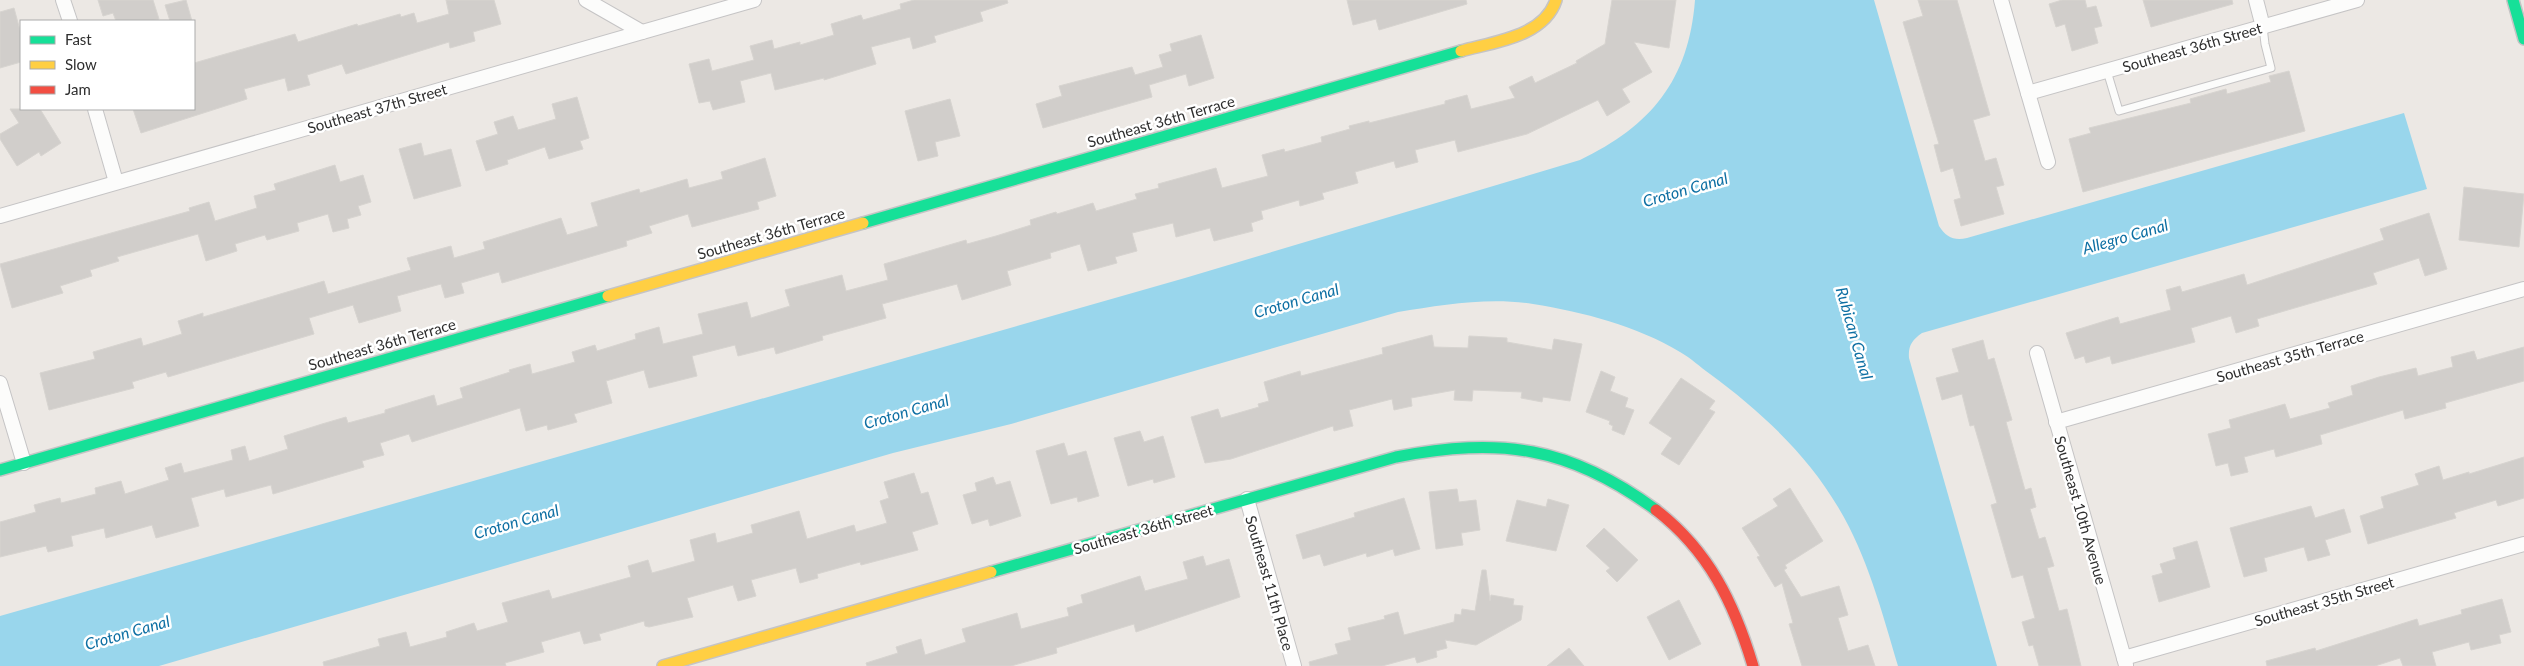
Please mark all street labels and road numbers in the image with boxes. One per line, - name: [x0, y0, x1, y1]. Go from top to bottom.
- street label: Southeast 36th Street: [2120, 18, 2264, 76]
- street label: Southeast 37th Street: [305, 79, 449, 137]
- street label: Southeast 36th Terrace: [1085, 91, 1237, 151]
- street label: Southeast 36th Terrace: [695, 203, 847, 263]
- street label: Southeast 36th Terrace: [306, 314, 458, 374]
- street label: Southeast 35th Terrace: [2214, 326, 2366, 386]
- street label: Southeast 10th Avenue: [2051, 434, 2111, 587]
- street label: Southeast 36th Street: [1071, 500, 1215, 558]
- street label: Southeast 11th Place: [1242, 513, 1298, 653]
- street label: Southeast 35th Street: [2252, 572, 2396, 630]

